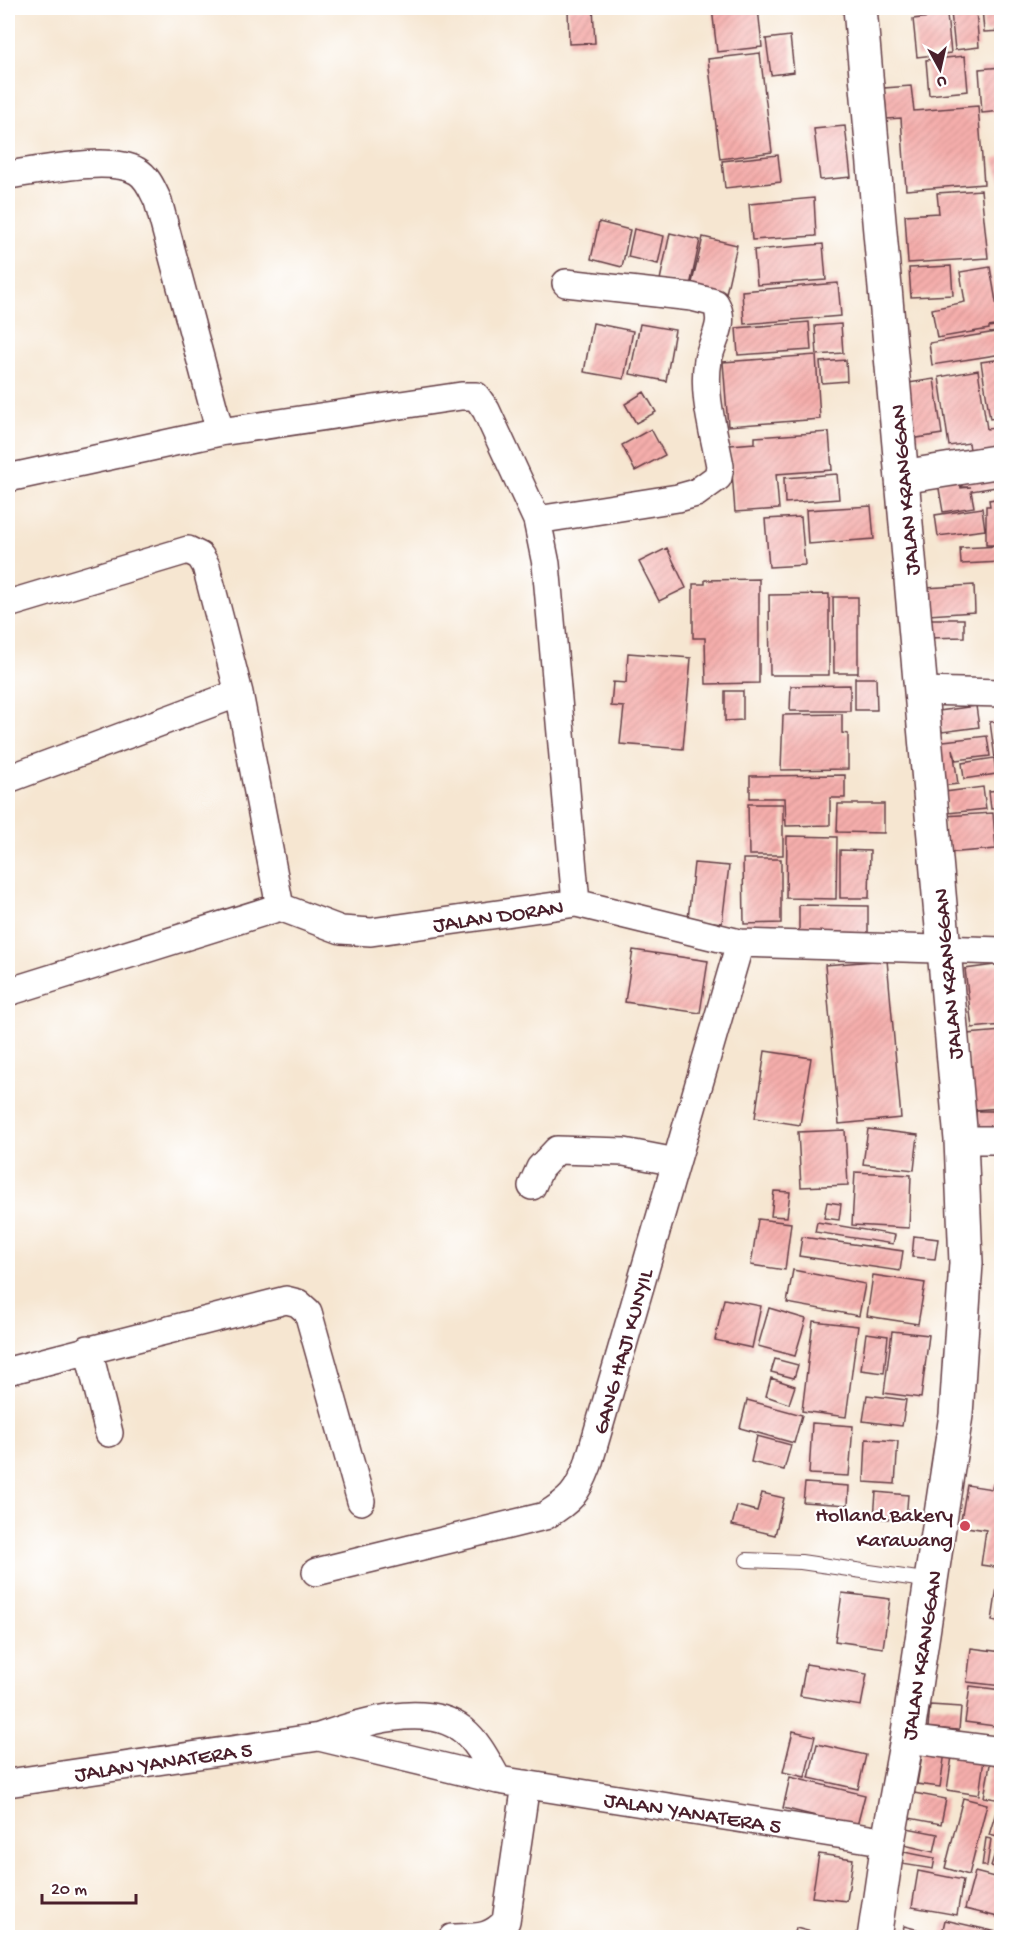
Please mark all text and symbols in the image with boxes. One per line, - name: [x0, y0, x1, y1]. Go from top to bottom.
- north arrow: [910, 39, 970, 99]
- text: U: [935, 70, 947, 91]
- street label: JALAN KRANGGAN: [887, 403, 927, 576]
- street label: JALAN KRANGGAN: [930, 887, 970, 1060]
- street label: JALAN DORAN: [432, 896, 566, 940]
- street label: GANG HAJI KUNYIL: [589, 1266, 661, 1438]
- place label: Holland Bakery Karawang: [815, 1504, 953, 1555]
- marker: Holland Bakery Karawang: [958, 1519, 972, 1533]
- street label: JALAN KRANGGAN: [898, 1569, 950, 1742]
- street label: JALAN YANATERA 5: [73, 1739, 254, 1789]
- street label: JALAN YANATERA 5: [602, 1788, 783, 1842]
- scale bar: [42, 1867, 136, 1905]
- text: 20 m: [51, 1880, 87, 1901]

